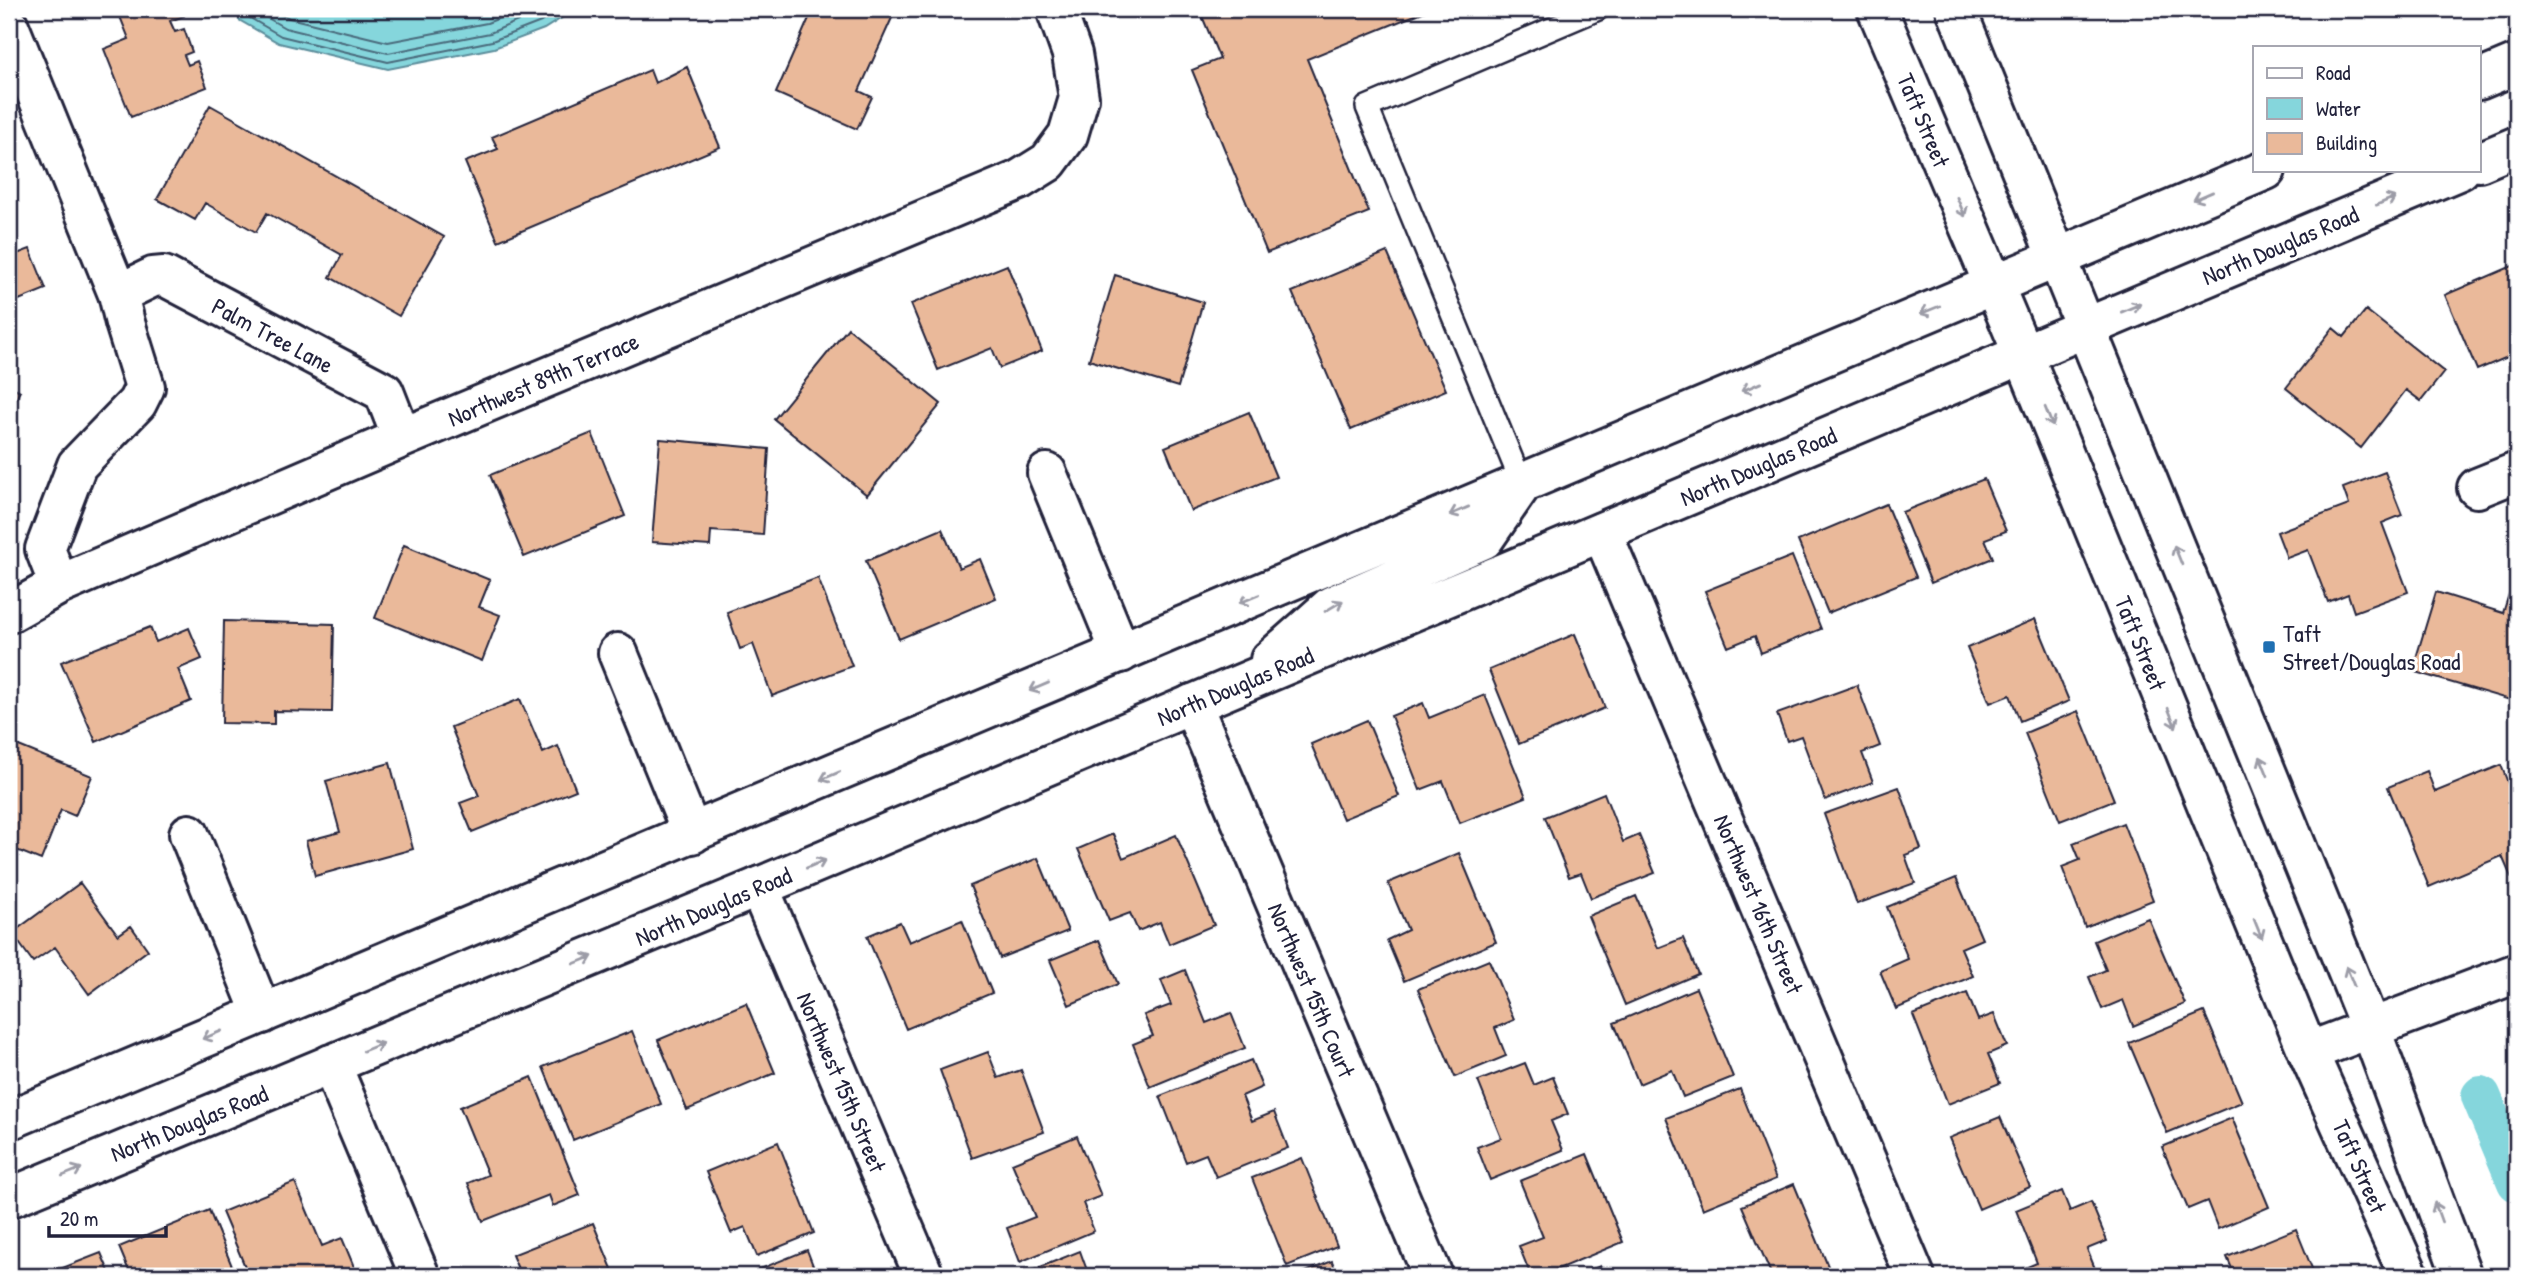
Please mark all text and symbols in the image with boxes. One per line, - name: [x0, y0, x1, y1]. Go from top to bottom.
- legend: [2253, 46, 2480, 172]
- text: Road: [2316, 58, 2350, 87]
- street label: Taft Street: [1890, 68, 1958, 172]
- text: Water: [2316, 94, 2361, 123]
- text: Building: [2316, 128, 2377, 157]
- one-way arrow: [2193, 190, 2214, 203]
- one-way arrow: [2374, 194, 2396, 207]
- one-way arrow: [1955, 196, 1968, 217]
- street label: North Douglas Road: [2197, 198, 2363, 292]
- street label: Palm Tree Lane: [207, 290, 340, 381]
- one-way arrow: [2119, 301, 2141, 314]
- one-way arrow: [1920, 304, 1942, 317]
- street label: Northwest 89th Terrace: [443, 324, 644, 434]
- one-way arrow: [1741, 381, 1762, 394]
- one-way arrow: [2043, 405, 2056, 427]
- street label: North Douglas Road: [1675, 419, 1841, 513]
- one-way arrow: [1448, 505, 1470, 518]
- one-way arrow: [2171, 545, 2184, 566]
- street label: Taft Street: [2108, 591, 2175, 696]
- one-way arrow: [1239, 593, 1260, 606]
- one-way arrow: [1323, 599, 1343, 613]
- place label: Taft Street/Douglas Road: [2283, 617, 2460, 677]
- street label: North Douglas Road: [1152, 639, 1318, 733]
- marker: Taft Street/Douglas Road: [2261, 639, 2277, 655]
- one-way arrow: [1029, 681, 1051, 694]
- one-way arrow: [2166, 707, 2179, 728]
- one-way arrow: [2256, 755, 2269, 777]
- one-way arrow: [819, 770, 841, 783]
- street label: Northwest 16th Street: [1707, 810, 1811, 999]
- one-way arrow: [804, 856, 826, 869]
- street label: North Douglas Road: [630, 859, 796, 953]
- street label: Northwest 15th Court: [1261, 898, 1363, 1083]
- one-way arrow: [2252, 917, 2265, 939]
- one-way arrow: [572, 953, 593, 966]
- one-way arrow: [2342, 966, 2355, 988]
- street label: Northwest 15th Street: [790, 987, 895, 1177]
- one-way arrow: [202, 1029, 223, 1042]
- one-way arrow: [361, 1040, 383, 1053]
- street label: North Douglas Road: [106, 1077, 272, 1169]
- street label: Taft Street: [2325, 1114, 2395, 1218]
- one-way arrow: [61, 1164, 82, 1177]
- scale bar: [49, 1194, 166, 1238]
- one-way arrow: [2431, 1202, 2444, 1224]
- text: 20 m: [60, 1204, 98, 1233]

